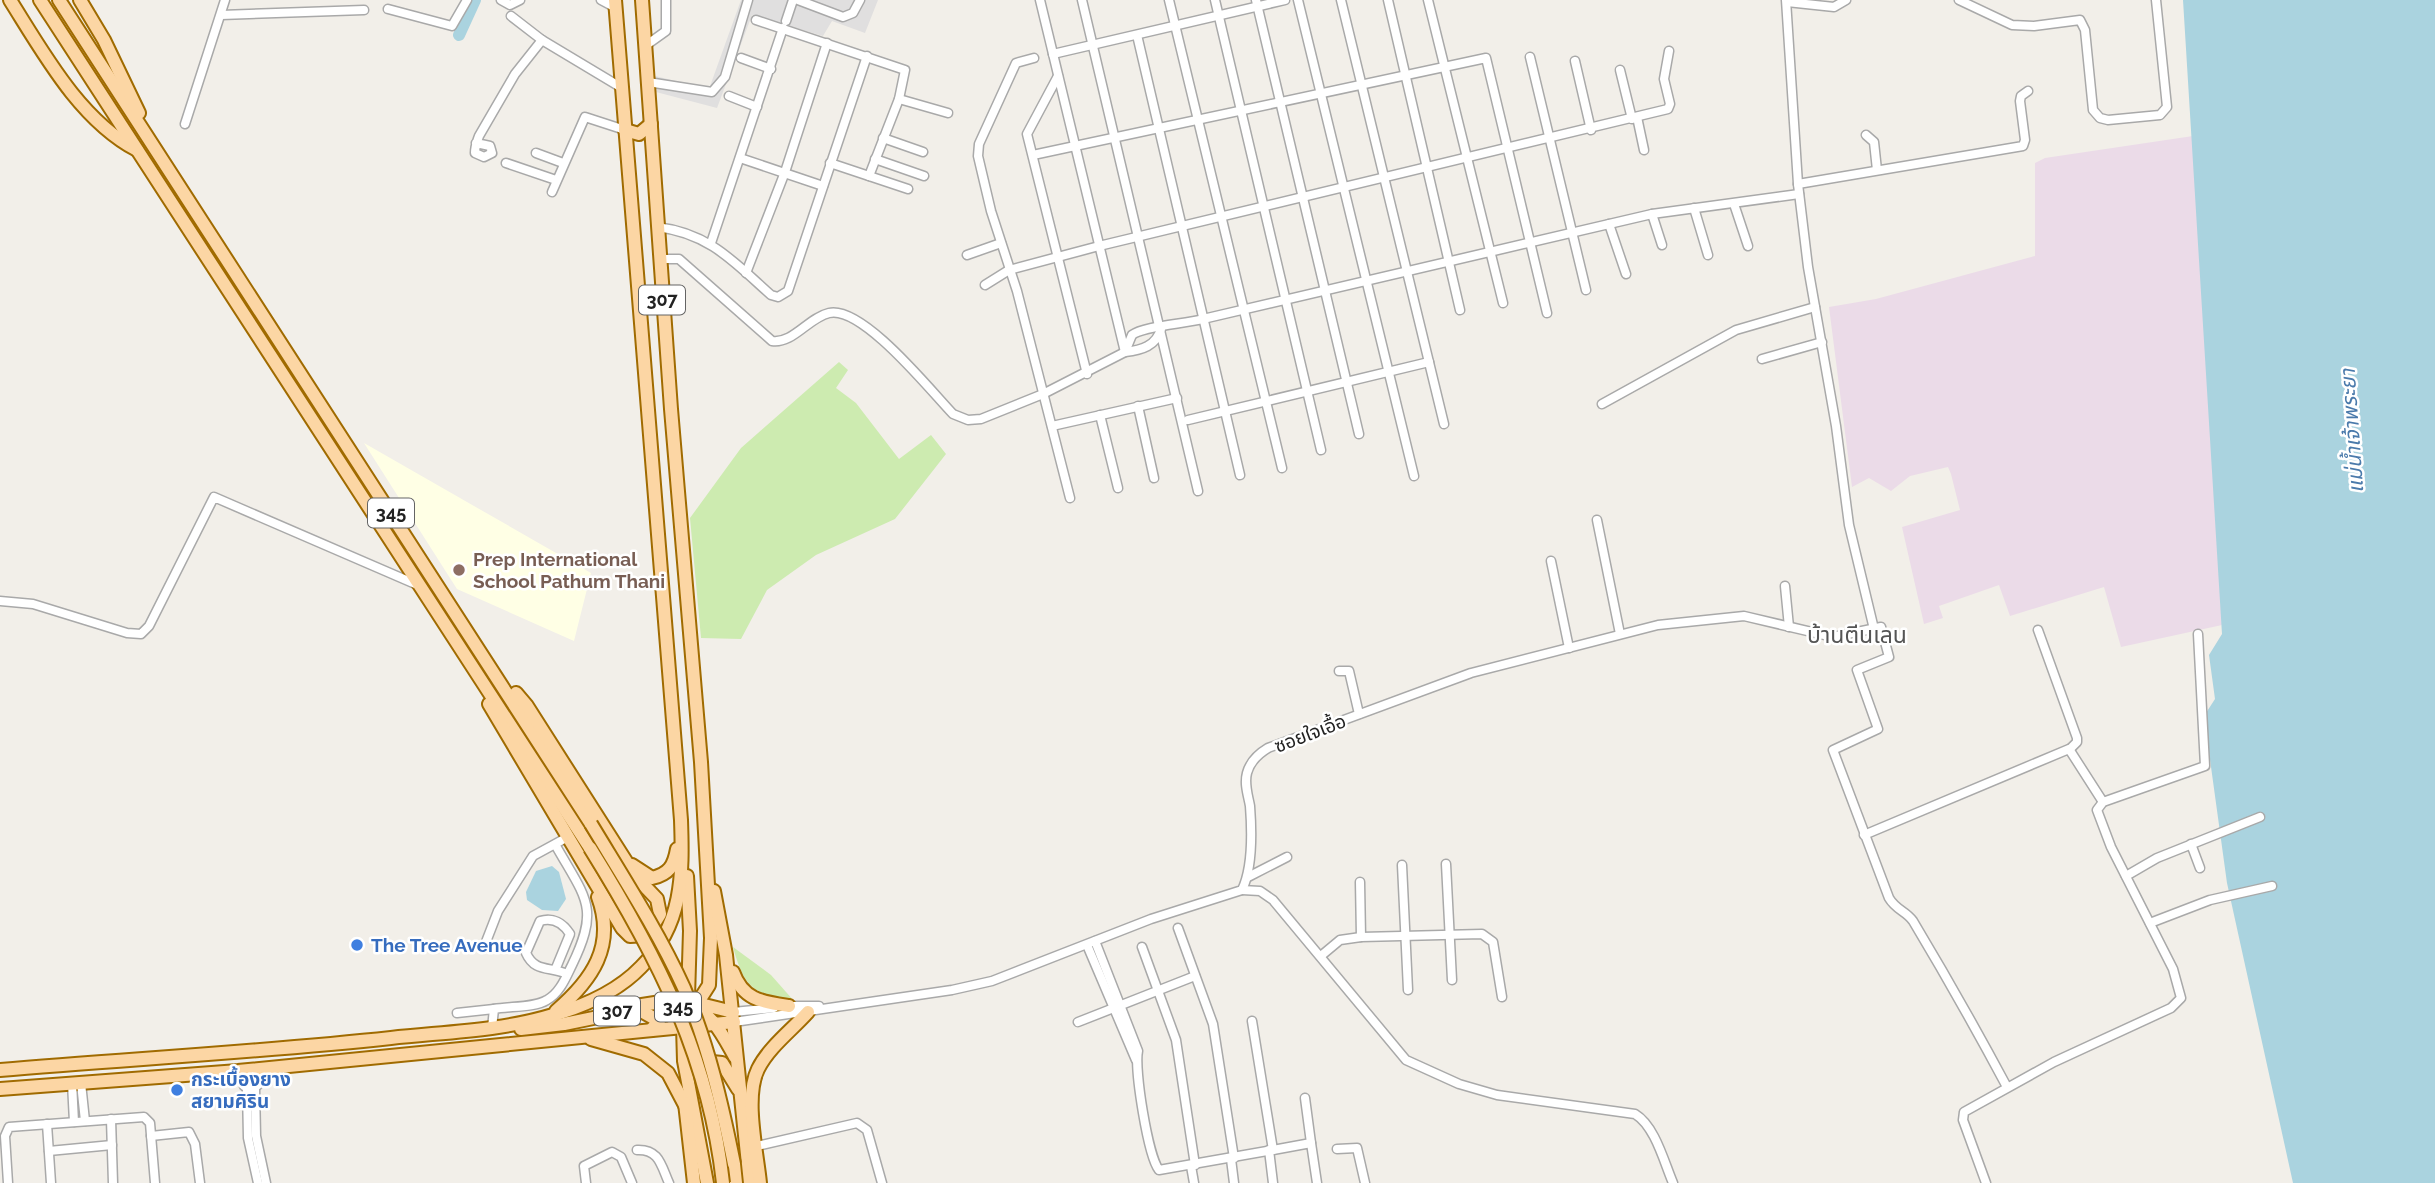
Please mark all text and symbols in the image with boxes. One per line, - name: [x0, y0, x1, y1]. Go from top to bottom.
- road number: 307: [639, 286, 685, 314]
- water label: แม่น้ำเจ้าพระยา: [2333, 367, 2368, 494]
- road number: 345: [368, 499, 414, 528]
- place label: Prep International School Pathum Thani: [473, 548, 665, 592]
- marker: Prep International School Pathum Thani: [451, 562, 467, 578]
- district label: บ้านตีนเลน: [1807, 621, 1907, 648]
- street label: ซอยใจเอื้อ: [1270, 707, 1349, 757]
- place label: The Tree Avenue: [371, 934, 523, 956]
- marker: The Tree Avenue: [349, 937, 365, 953]
- road number: 345: [655, 992, 701, 1022]
- road number: 307: [594, 996, 640, 1026]
- place label: กระเบื้องยาง สยามคิริน: [191, 1066, 291, 1112]
- marker: กระเบื้องยาง สยามคิริน: [169, 1082, 185, 1098]

